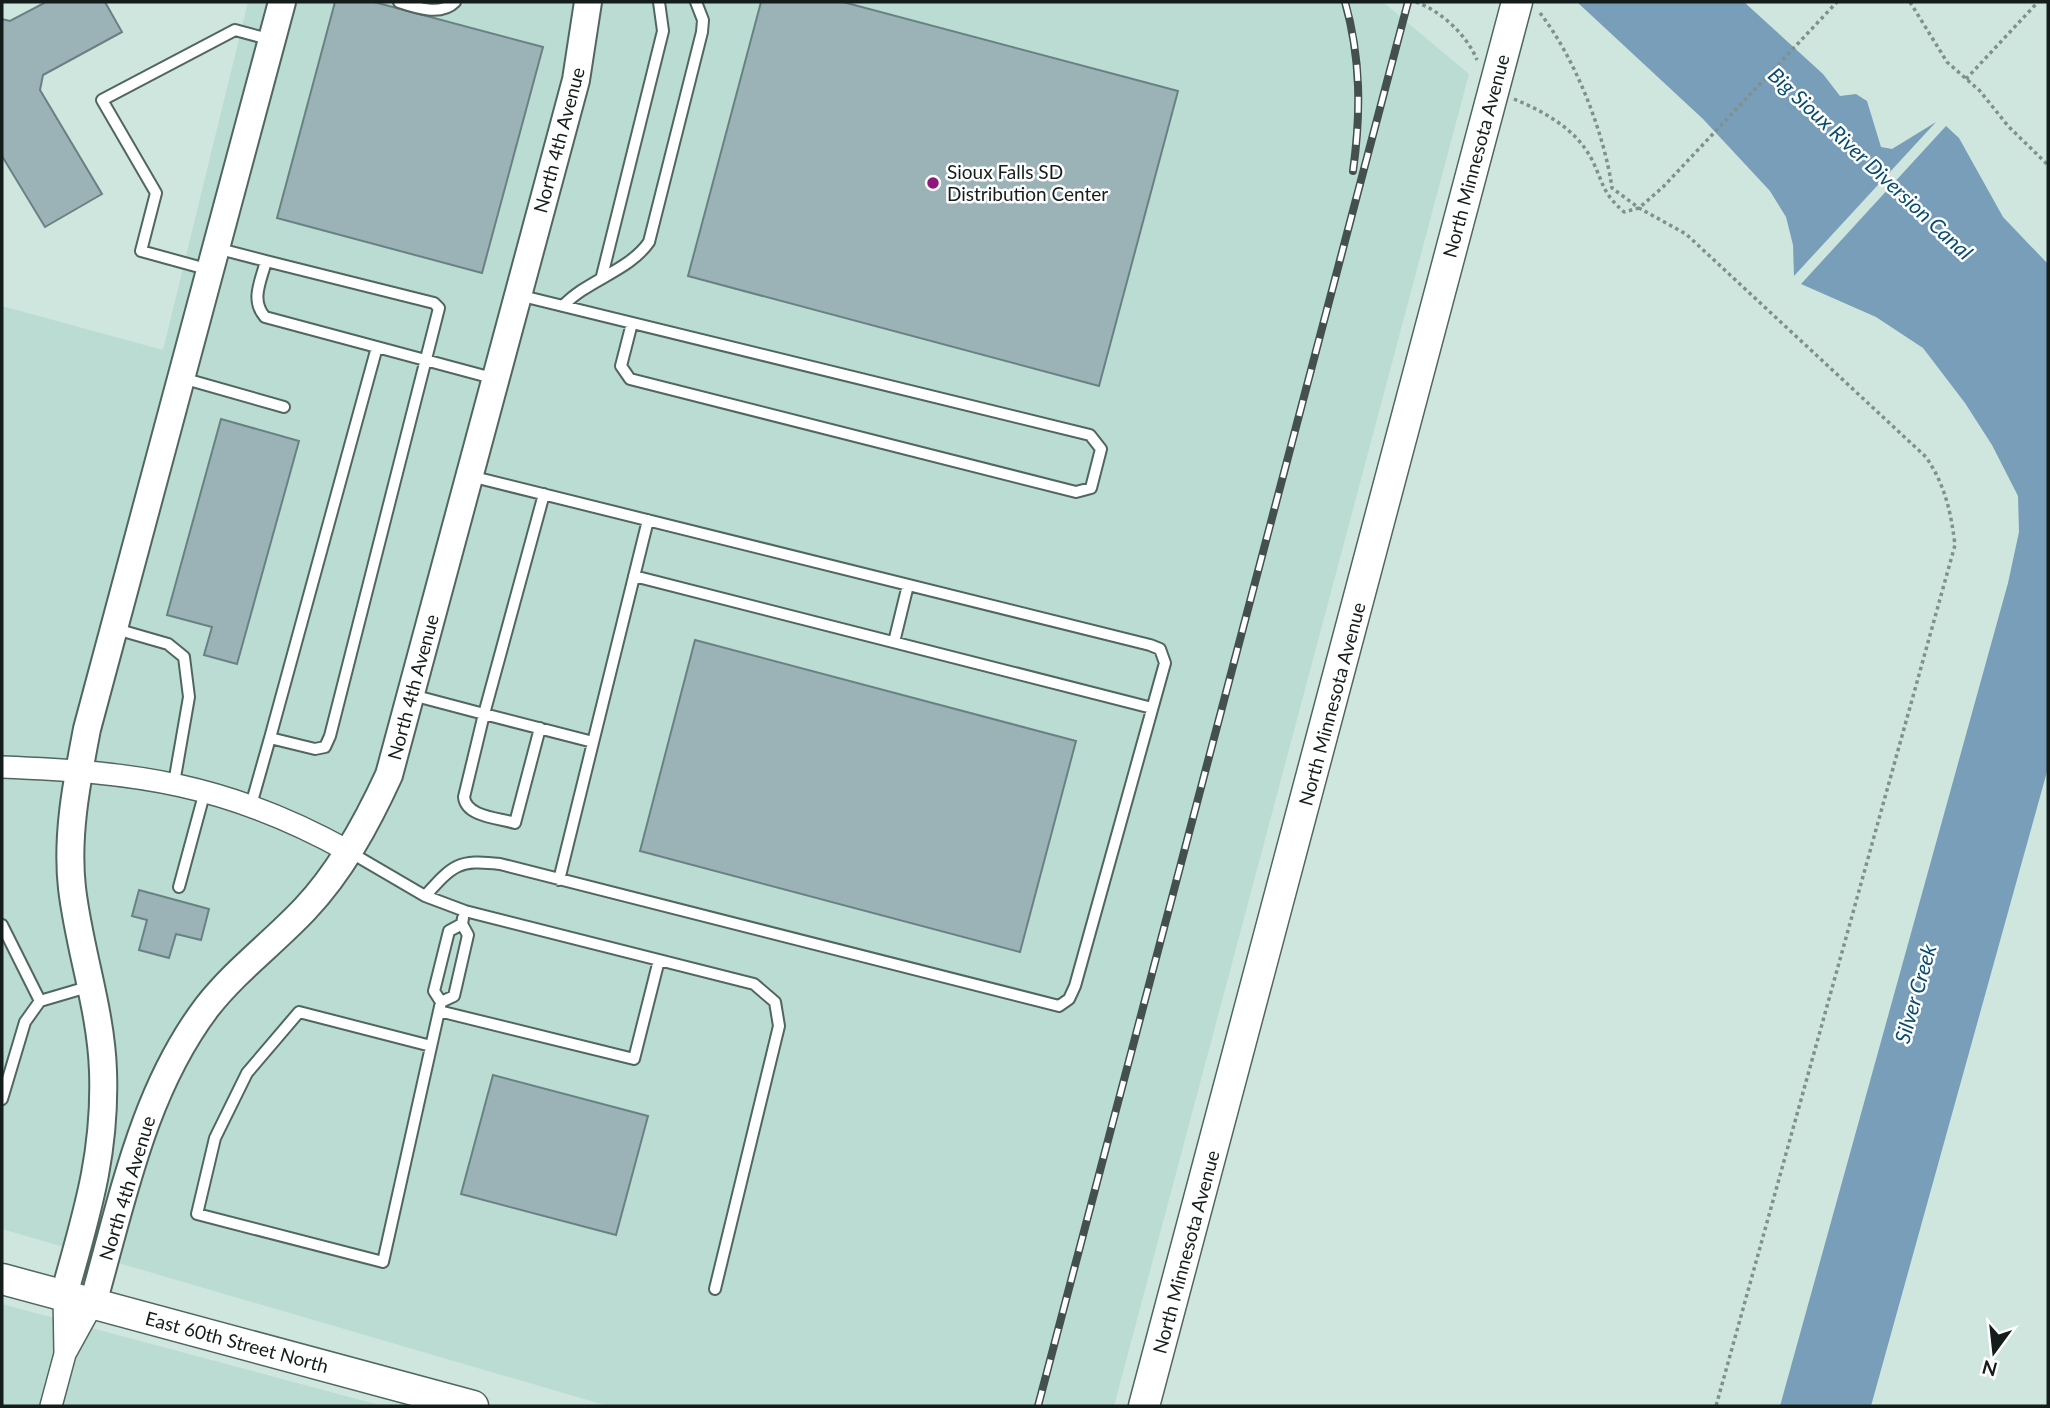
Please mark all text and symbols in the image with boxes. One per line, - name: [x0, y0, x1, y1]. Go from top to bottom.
- street label: North Minnesota Avenue: [1437, 52, 1514, 260]
- water label: Big Sioux River Diversion Canal: [1764, 62, 1978, 264]
- street label: North 4th Avenue: [528, 65, 589, 215]
- place label: Sioux Falls SD Distribution Center: [947, 160, 1108, 205]
- marker: Sioux Falls SD Distribution Center: [925, 175, 941, 191]
- street label: North Minnesota Avenue: [1293, 600, 1370, 808]
- street label: North 4th Avenue: [382, 612, 443, 762]
- water label: Silver Creek: [1889, 940, 1941, 1046]
- street label: North 4th Avenue: [94, 1113, 159, 1263]
- street label: North Minnesota Avenue: [1147, 1148, 1224, 1356]
- street label: East 60th Street North: [143, 1306, 331, 1377]
- north arrow: [1959, 1317, 2029, 1387]
- text: N: [1979, 1356, 2000, 1382]

